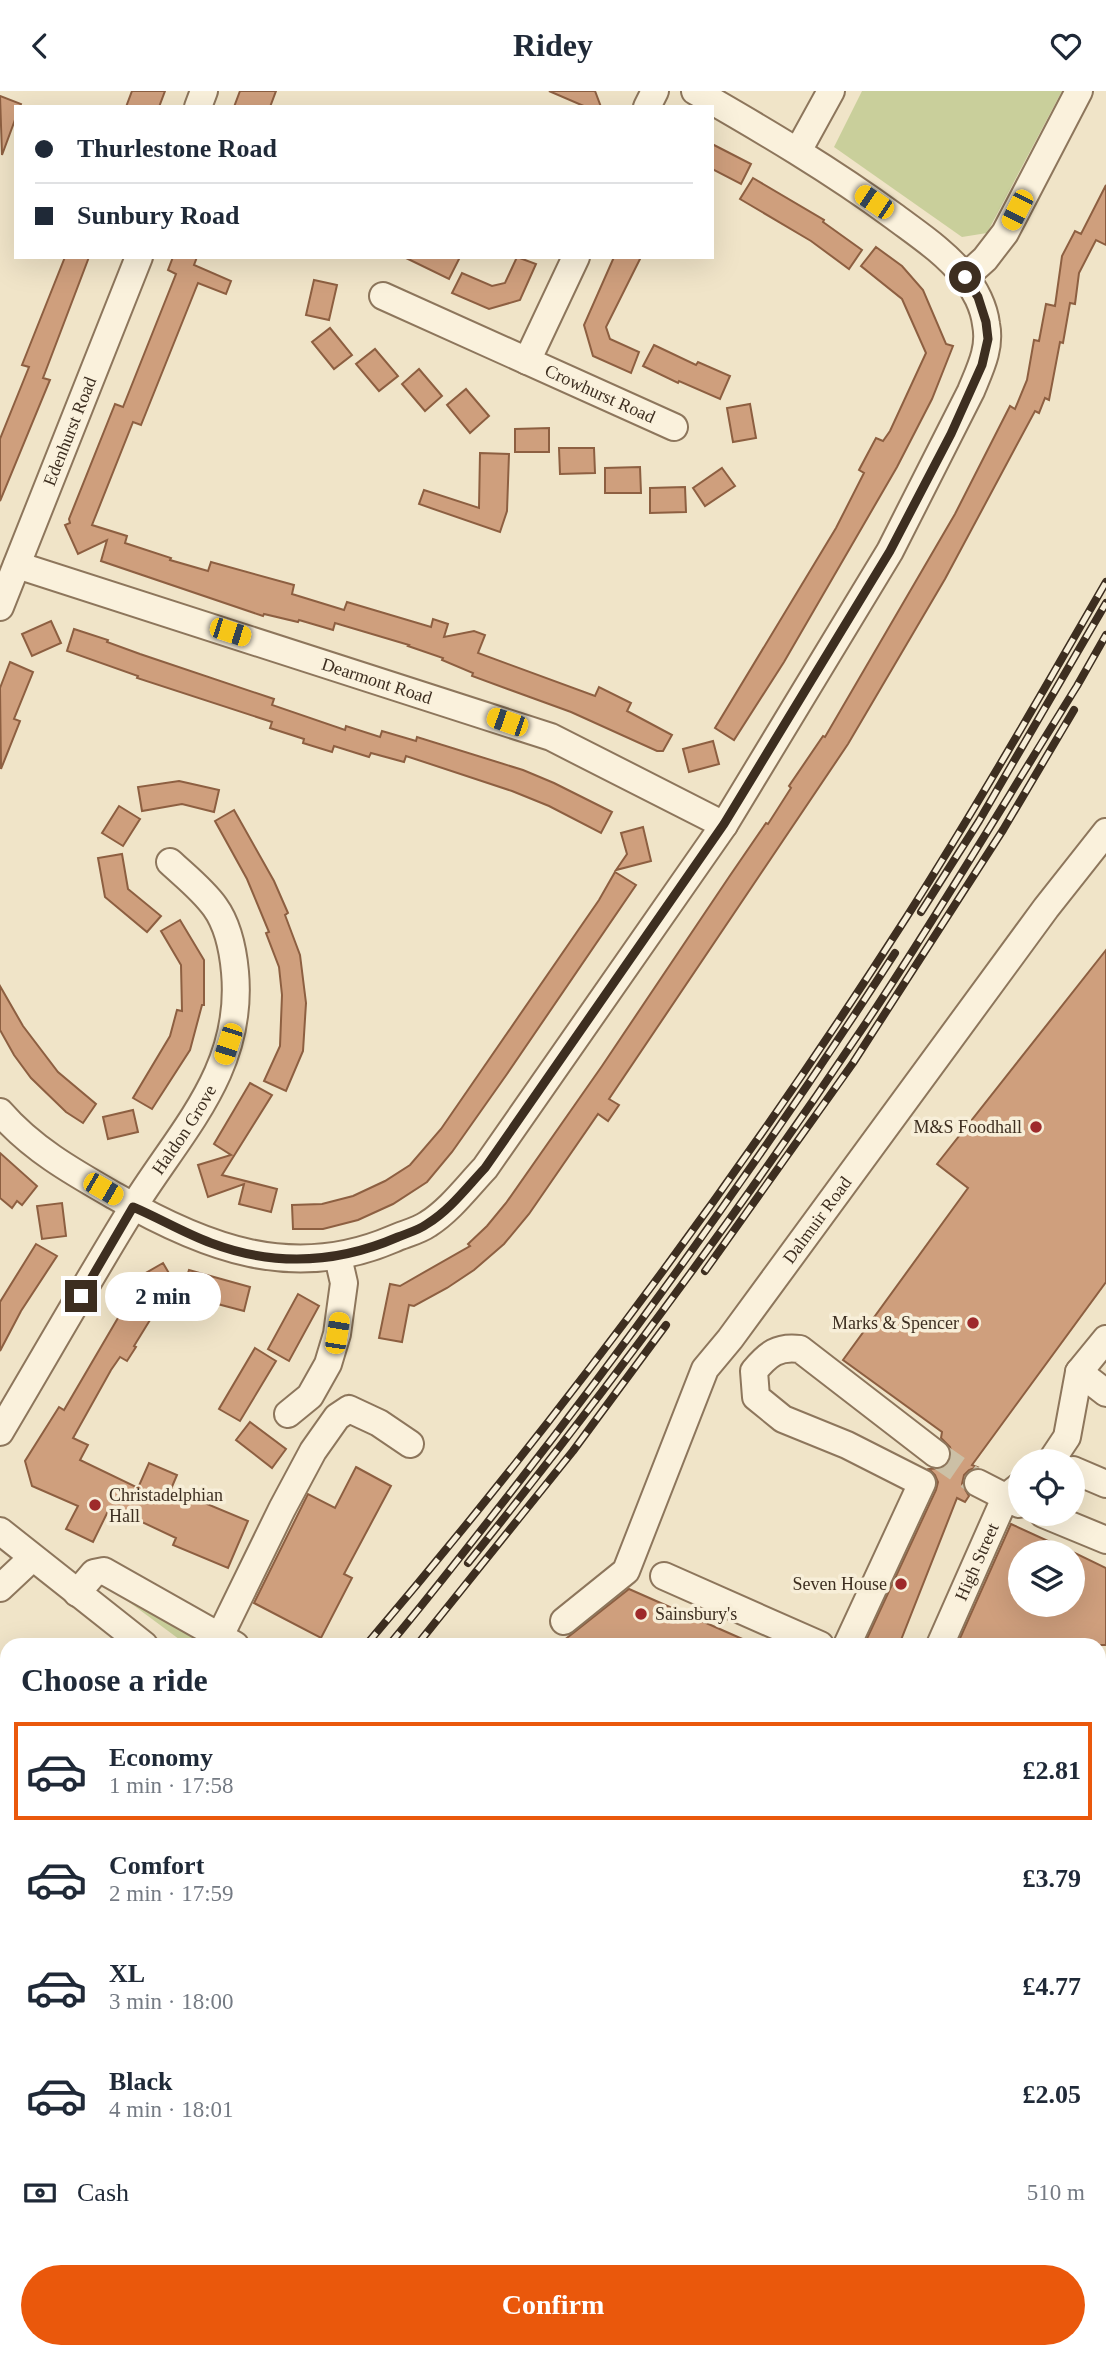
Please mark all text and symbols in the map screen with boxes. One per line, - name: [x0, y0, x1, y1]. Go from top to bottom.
- icon: back: [21, 27, 59, 65]
- text: Ridey: [513, 27, 593, 63]
- icon: heart: [1047, 27, 1085, 65]
- text: Thurlestone Road: [77, 134, 277, 163]
- car: [851, 182, 898, 222]
- car: [999, 187, 1036, 233]
- text: Sunbury Road: [77, 201, 240, 230]
- route start: [949, 261, 981, 293]
- street label: Crowhurst Road: [542, 360, 658, 427]
- street label: Edenhurst Road: [39, 374, 100, 489]
- car: [207, 616, 254, 648]
- street label: Dearmont Road: [319, 654, 434, 708]
- car: [484, 705, 531, 739]
- car: [212, 1021, 245, 1067]
- street label: Haldon Grove: [148, 1082, 220, 1178]
- place label: M&S Foodhall: [913, 1117, 1022, 1137]
- marker: M&S Foodhall: [1028, 1119, 1044, 1135]
- car: [80, 1169, 127, 1209]
- street label: Dalmuir Road: [779, 1173, 856, 1267]
- callout: 2 min: [106, 1271, 221, 1321]
- route end: [65, 1280, 97, 1312]
- text: 2 min: [135, 1284, 191, 1309]
- car: [324, 1311, 351, 1355]
- place label: Marks & Spencer: [832, 1313, 959, 1333]
- marker: Marks & Spencer: [965, 1315, 981, 1331]
- map controls: [1008, 1449, 1085, 1617]
- button: locate: [1008, 1449, 1085, 1526]
- place label: Christadelphian Hall: [109, 1485, 223, 1526]
- marker: Christadelphian Hall: [87, 1497, 103, 1513]
- street label: High Street: [951, 1520, 1003, 1604]
- button: layers: [1008, 1540, 1085, 1617]
- place label: Seven House: [793, 1574, 887, 1594]
- marker: Seven House: [893, 1576, 909, 1592]
- place label: Sainsbury's: [655, 1604, 737, 1624]
- marker: Sainsbury's: [633, 1606, 649, 1622]
- text: Choose a ride: [21, 1662, 208, 1698]
- icon: car: [25, 1740, 88, 1803]
- text: Economy: [109, 1743, 213, 1772]
- text: £2.81: [1023, 1756, 1081, 1785]
- text: 1 min · 17:58: [109, 1773, 234, 1798]
- icon: car: [25, 1848, 88, 1911]
- text: Comfort: [109, 1851, 204, 1880]
- text: £3.79: [1023, 1864, 1081, 1893]
- text: 2 min · 17:59: [109, 1881, 234, 1906]
- icon: car: [25, 1956, 88, 2019]
- text: XL: [109, 1959, 145, 1988]
- text: £4.77: [1023, 1972, 1081, 2001]
- text: 3 min · 18:00: [109, 1989, 234, 2014]
- icon: car: [25, 2064, 88, 2127]
- text: Black: [109, 2067, 173, 2096]
- text: £2.05: [1023, 2080, 1081, 2109]
- text: 4 min · 18:01: [109, 2097, 234, 2122]
- icon: cash: [21, 2174, 59, 2212]
- text: Cash: [77, 2178, 129, 2207]
- text: 510 m: [1027, 2180, 1085, 2205]
- button: Confirm: [21, 2265, 1085, 2345]

